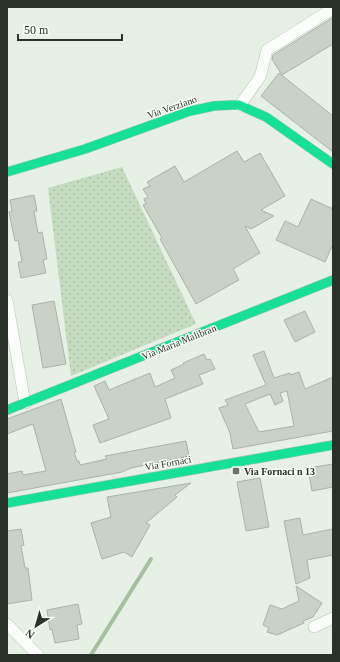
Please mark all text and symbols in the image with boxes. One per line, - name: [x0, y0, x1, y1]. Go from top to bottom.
- scale bar: [18, 16, 122, 42]
- text: 50 m: [24, 23, 49, 37]
- street label: Via Verziano: [146, 93, 198, 121]
- street label: Via Maria Malibran: [140, 322, 218, 362]
- street label: Via Fornaci: [144, 453, 192, 472]
- marker: Via Fornaci n 13: [231, 466, 241, 476]
- place label: Via Fornaci n 13: [244, 466, 315, 477]
- north arrow: [16, 606, 56, 646]
- text: N: [23, 627, 37, 641]

